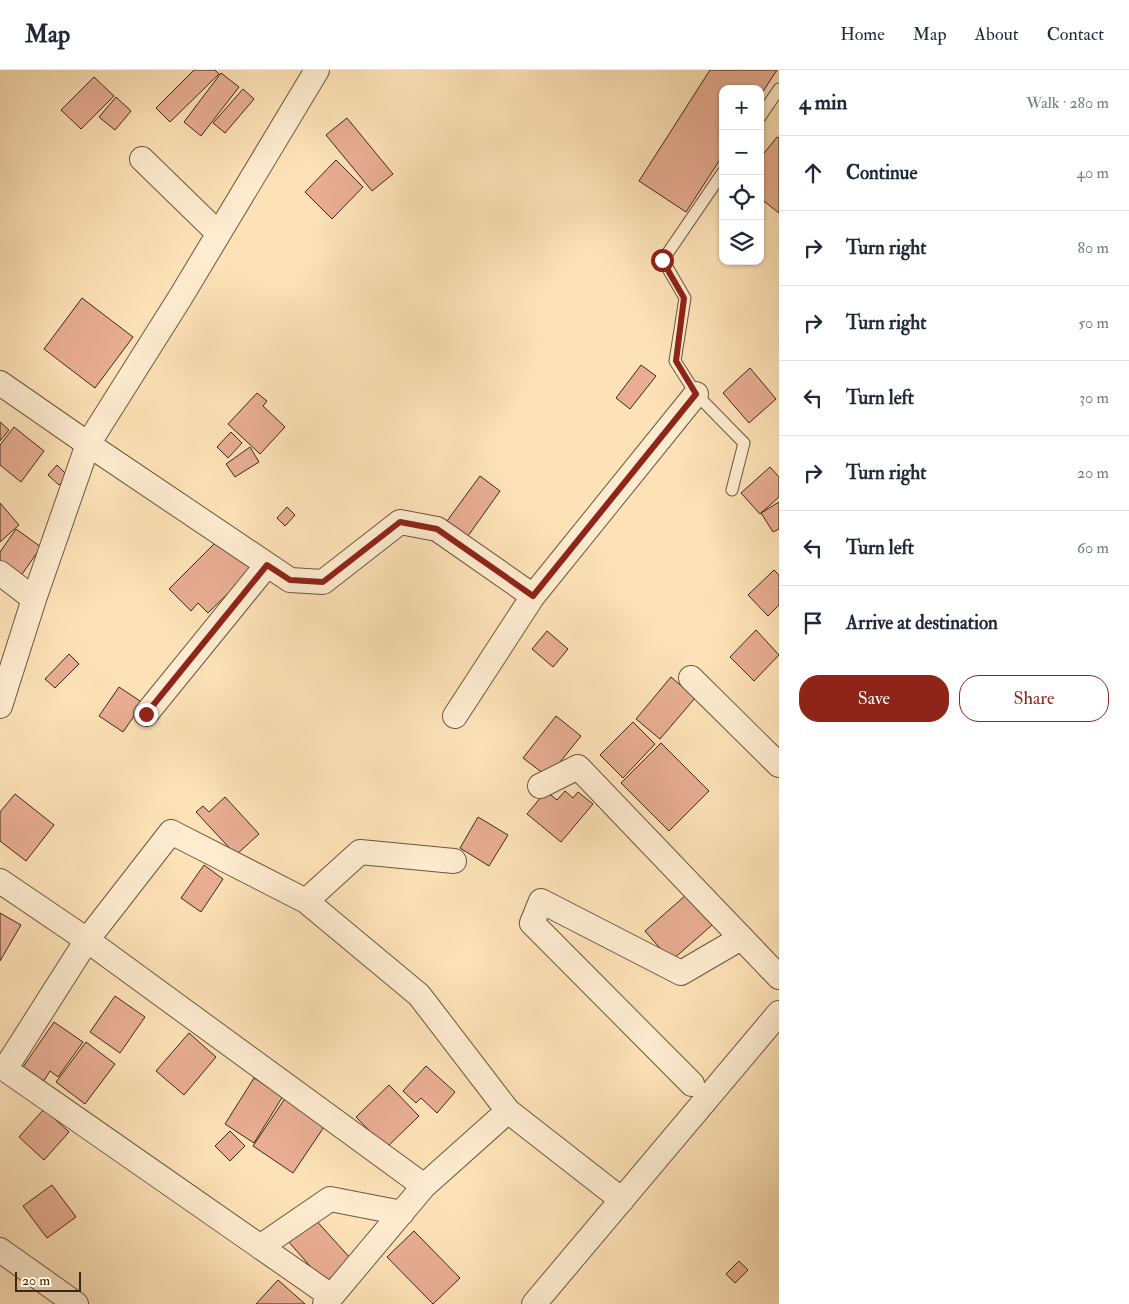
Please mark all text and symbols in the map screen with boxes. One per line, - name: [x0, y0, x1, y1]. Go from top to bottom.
- text: Map: [25, 19, 70, 50]
- text: Home: [840, 23, 885, 46]
- text: Map: [913, 23, 947, 46]
- text: About: [975, 23, 1019, 46]
- text: Contact: [1047, 23, 1104, 46]
- map controls: [719, 85, 764, 265]
- button: +: [719, 85, 764, 130]
- text: 4 min: [799, 89, 847, 116]
- text: Walk · 280 m: [1026, 93, 1109, 113]
- button: −: [719, 130, 764, 175]
- icon: ahead: [799, 159, 827, 187]
- text: Continue: [846, 161, 917, 185]
- text: 40 m: [1076, 163, 1109, 183]
- button: locate: [719, 175, 764, 220]
- button: layers: [719, 220, 764, 265]
- icon: right: [799, 234, 827, 262]
- text: Turn right: [846, 236, 926, 260]
- text: 80 m: [1078, 238, 1109, 258]
- route start: [651, 249, 674, 272]
- icon: right: [799, 309, 827, 337]
- text: Turn right: [846, 311, 926, 335]
- text: 50 m: [1078, 313, 1109, 333]
- icon: left: [799, 384, 827, 412]
- text: Turn left: [846, 386, 914, 410]
- text: 30 m: [1079, 388, 1109, 408]
- icon: right: [799, 459, 827, 487]
- text: Turn right: [846, 461, 926, 485]
- text: 20 m: [1077, 463, 1109, 483]
- icon: left: [799, 534, 827, 562]
- text: Turn left: [846, 536, 914, 560]
- text: 60 m: [1077, 538, 1109, 558]
- icon: arrive: [799, 609, 827, 637]
- text: Arrive at destination: [846, 611, 998, 635]
- button: Save: [799, 675, 949, 722]
- button: Share: [959, 675, 1109, 722]
- route end: [135, 703, 158, 726]
- scale bar: [15, 1269, 81, 1292]
- text: 20 m: [22, 1272, 50, 1289]

